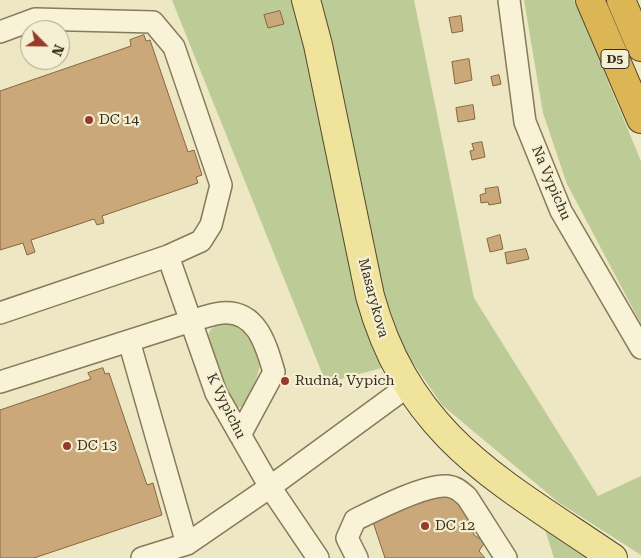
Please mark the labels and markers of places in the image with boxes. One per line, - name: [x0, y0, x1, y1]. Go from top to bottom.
- place label: DC 14: [99, 112, 139, 128]
- marker: DC 14: [83, 114, 95, 126]
- place label: Rudná, Vypich: [295, 373, 394, 389]
- marker: Rudná, Vypich: [279, 375, 291, 387]
- place label: DC 13: [77, 438, 117, 454]
- marker: DC 13: [61, 440, 73, 452]
- place label: DC 12: [435, 518, 475, 534]
- marker: DC 12: [419, 520, 431, 532]

